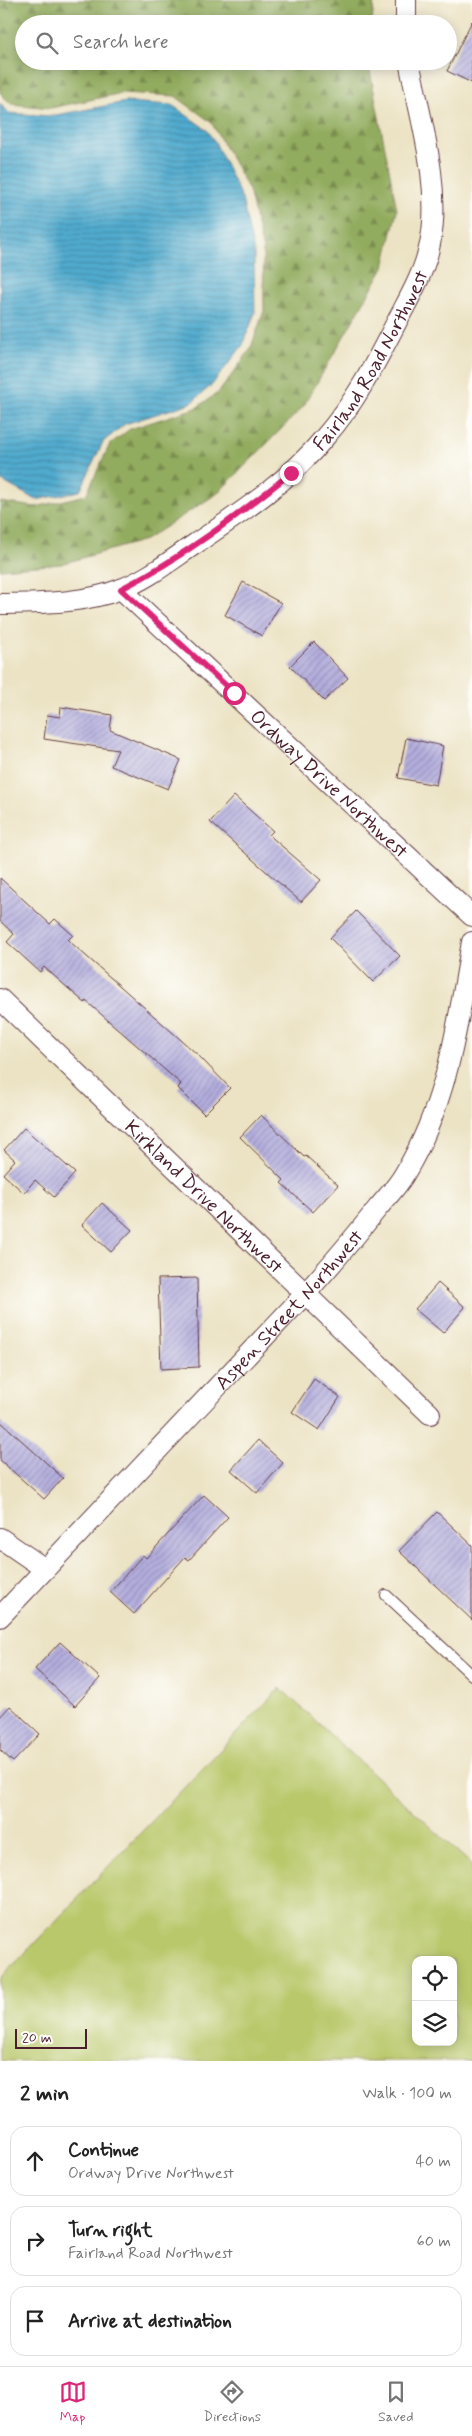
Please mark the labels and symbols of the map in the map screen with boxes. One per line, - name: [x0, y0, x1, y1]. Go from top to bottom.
- street label: Fairland Road Northwest: [307, 266, 436, 457]
- route end: [280, 462, 303, 485]
- route start: [223, 682, 246, 705]
- street label: Ordway Drive Northwest: [243, 704, 414, 865]
- street label: Kirkland Drive Northwest: [118, 1114, 289, 1280]
- street label: Aspen Street Northwest: [210, 1224, 370, 1396]
- scale bar: [15, 2026, 88, 2049]

